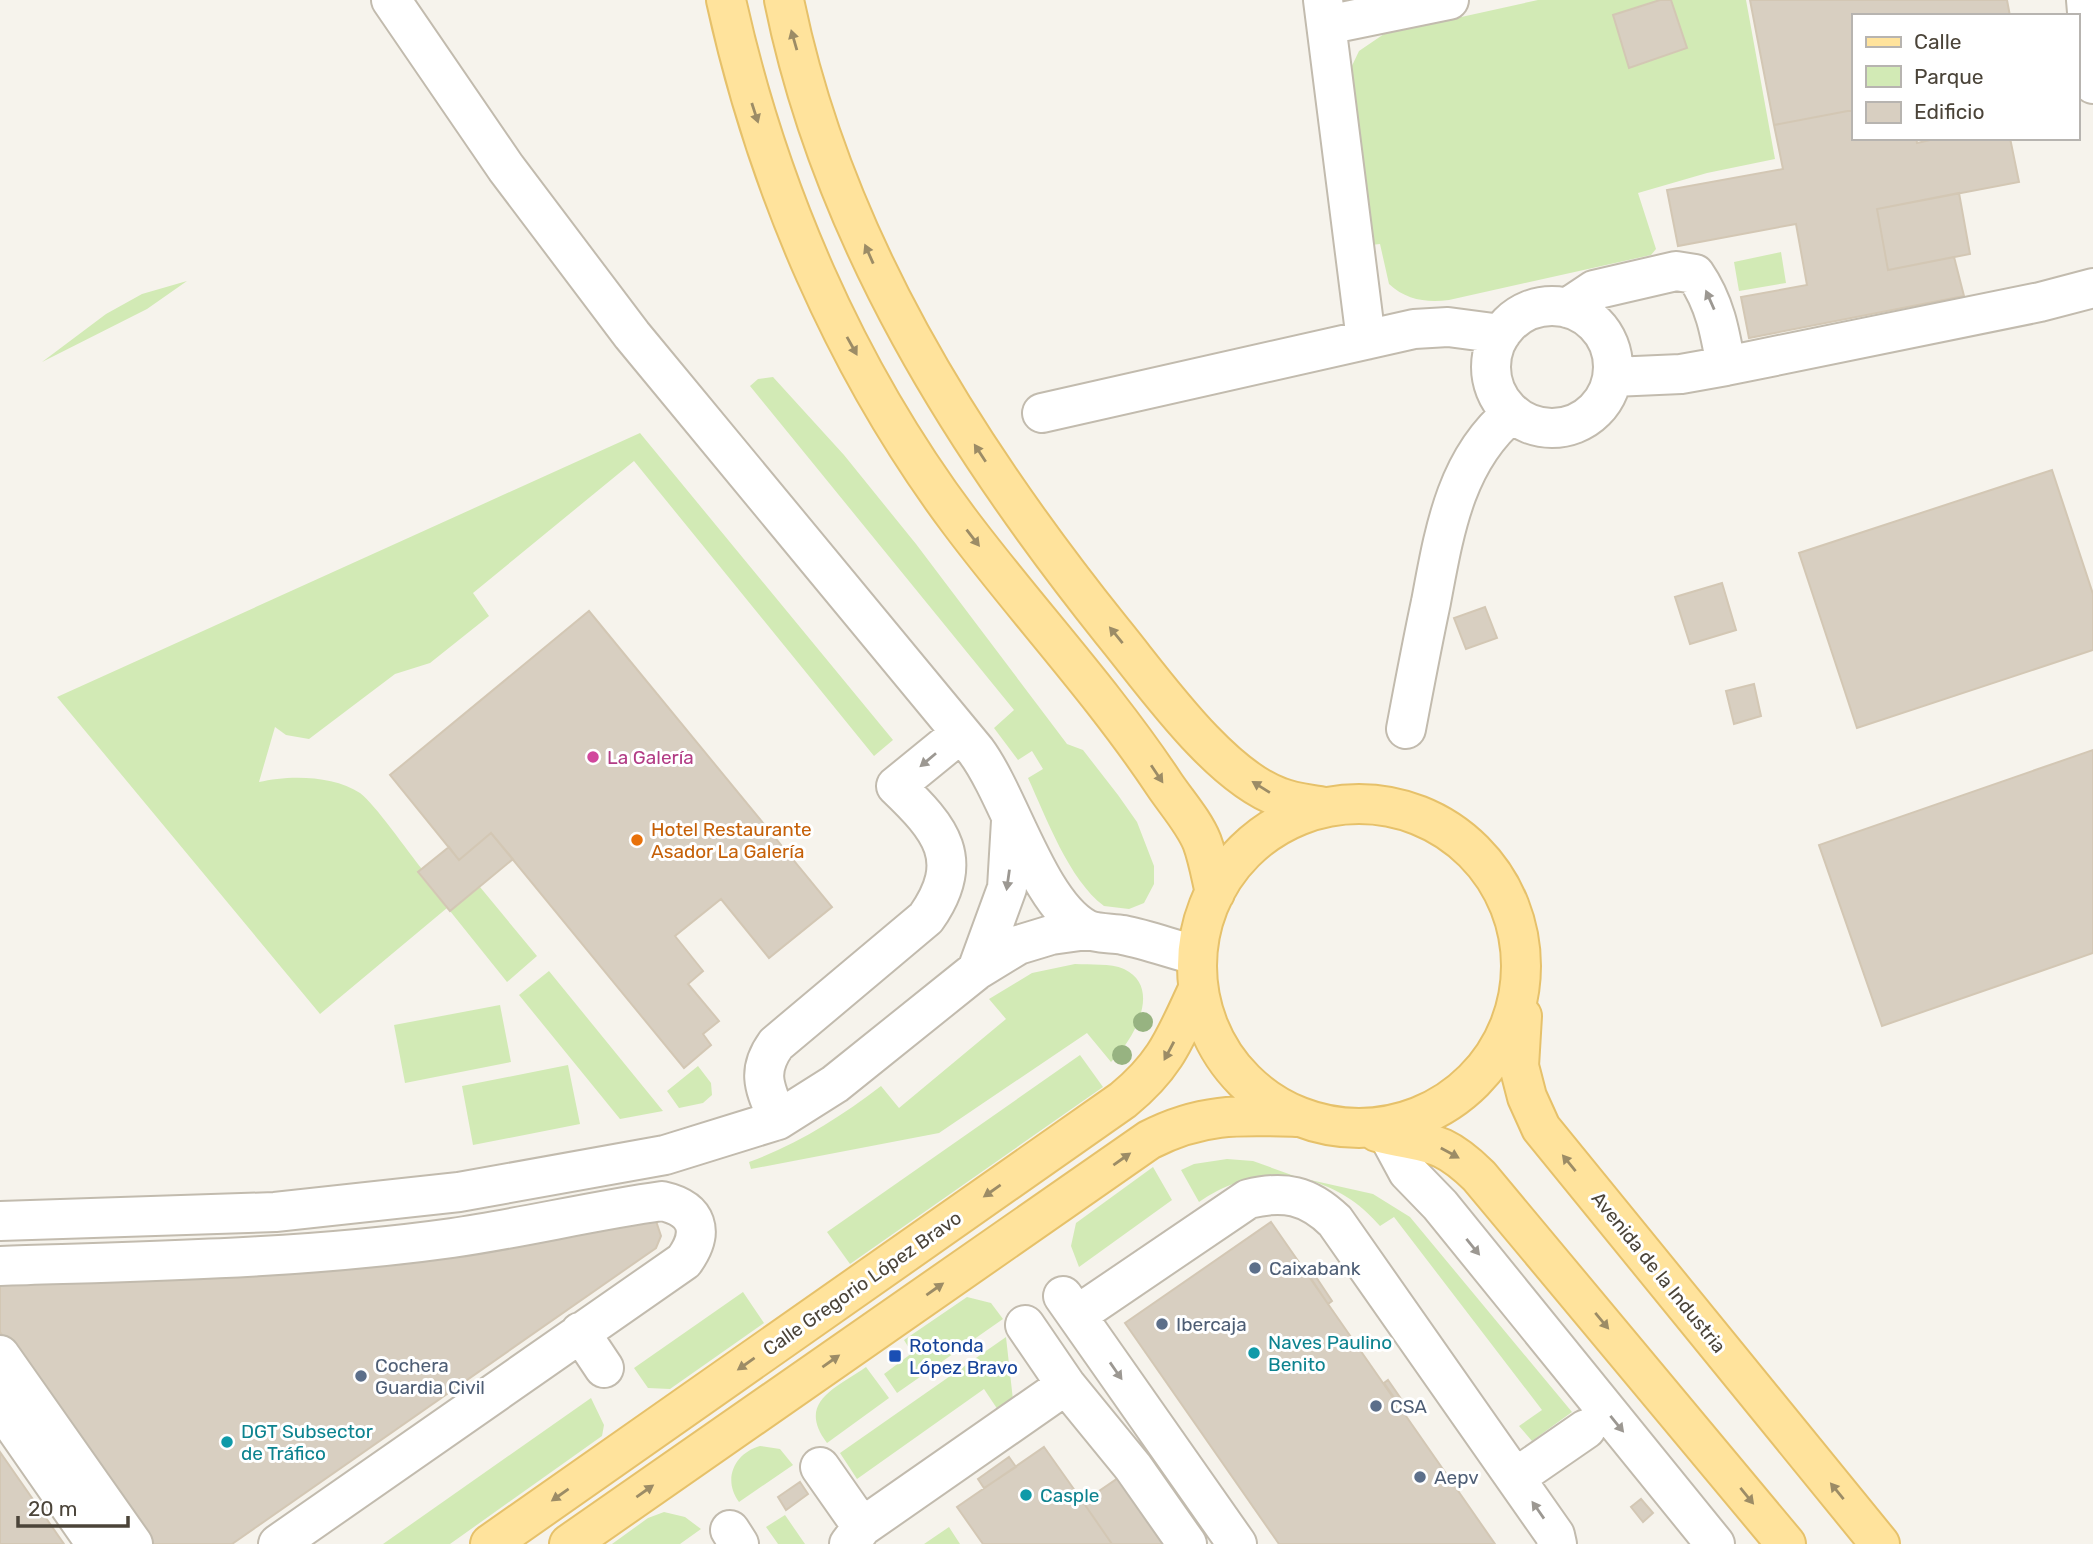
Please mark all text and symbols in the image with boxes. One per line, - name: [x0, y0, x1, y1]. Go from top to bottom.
- legend: [1852, 14, 2079, 140]
- one-way arrow: [788, 29, 798, 50]
- text: Calle: [1914, 29, 1962, 54]
- text: Parque: [1914, 64, 1984, 89]
- text: Edificio: [1914, 99, 1984, 124]
- one-way arrow: [751, 103, 761, 124]
- one-way arrow: [863, 244, 875, 264]
- one-way arrow: [1704, 290, 1716, 310]
- one-way arrow: [846, 336, 858, 355]
- one-way arrow: [974, 443, 987, 462]
- one-way arrow: [965, 529, 979, 547]
- one-way arrow: [1109, 626, 1123, 644]
- place label: La Galería: [607, 746, 694, 769]
- marker: La Galería: [585, 749, 601, 765]
- one-way arrow: [920, 752, 937, 767]
- one-way arrow: [1151, 764, 1164, 784]
- one-way arrow: [1251, 780, 1271, 793]
- place label: Hotel Restaurante Asador La Galería: [651, 818, 812, 863]
- marker: Hotel Restaurante Asador La Galería: [629, 832, 645, 848]
- one-way arrow: [1002, 869, 1013, 891]
- one-way arrow: [1163, 1041, 1174, 1061]
- one-way arrow: [1441, 1146, 1461, 1158]
- one-way arrow: [1113, 1152, 1131, 1166]
- one-way arrow: [1563, 1154, 1577, 1172]
- one-way arrow: [983, 1184, 1001, 1198]
- street label: Avenida de la Industria: [1587, 1187, 1731, 1358]
- street label: Calle Gregorio López Bravo: [759, 1206, 966, 1361]
- one-way arrow: [1466, 1238, 1481, 1256]
- place label: Caixabank: [1269, 1257, 1361, 1280]
- marker: Caixabank: [1247, 1260, 1263, 1276]
- one-way arrow: [926, 1282, 944, 1296]
- one-way arrow: [1594, 1312, 1609, 1329]
- place label: Ibercaja: [1176, 1313, 1247, 1336]
- marker: Ibercaja: [1154, 1316, 1170, 1332]
- place label: Naves Paulino Benito: [1268, 1331, 1392, 1376]
- place label: Rotonda López Bravo: [909, 1334, 1018, 1379]
- marker: Naves Paulino Benito: [1246, 1345, 1262, 1361]
- marker: Rotonda López Bravo: [887, 1348, 903, 1364]
- place label: Cochera Guardia Civil: [375, 1354, 485, 1399]
- one-way arrow: [822, 1354, 840, 1368]
- one-way arrow: [737, 1357, 755, 1371]
- one-way arrow: [1109, 1362, 1123, 1380]
- marker: Cochera Guardia Civil: [353, 1368, 369, 1384]
- place label: CSA: [1390, 1395, 1427, 1418]
- marker: CSA: [1368, 1398, 1384, 1414]
- one-way arrow: [1609, 1414, 1624, 1432]
- place label: DGT Subsector de Tráfico: [241, 1420, 374, 1465]
- marker: DGT Subsector de Tráfico: [219, 1434, 235, 1450]
- place label: Aepv: [1434, 1466, 1479, 1489]
- marker: Aepv: [1412, 1469, 1428, 1485]
- one-way arrow: [1830, 1483, 1845, 1500]
- scale bar: [18, 1484, 128, 1528]
- one-way arrow: [636, 1484, 654, 1498]
- place label: Casple: [1040, 1484, 1099, 1507]
- marker: Casple: [1018, 1487, 1034, 1503]
- one-way arrow: [551, 1488, 569, 1502]
- one-way arrow: [1739, 1488, 1754, 1505]
- text: 20 m: [28, 1496, 77, 1521]
- one-way arrow: [1531, 1501, 1545, 1519]

